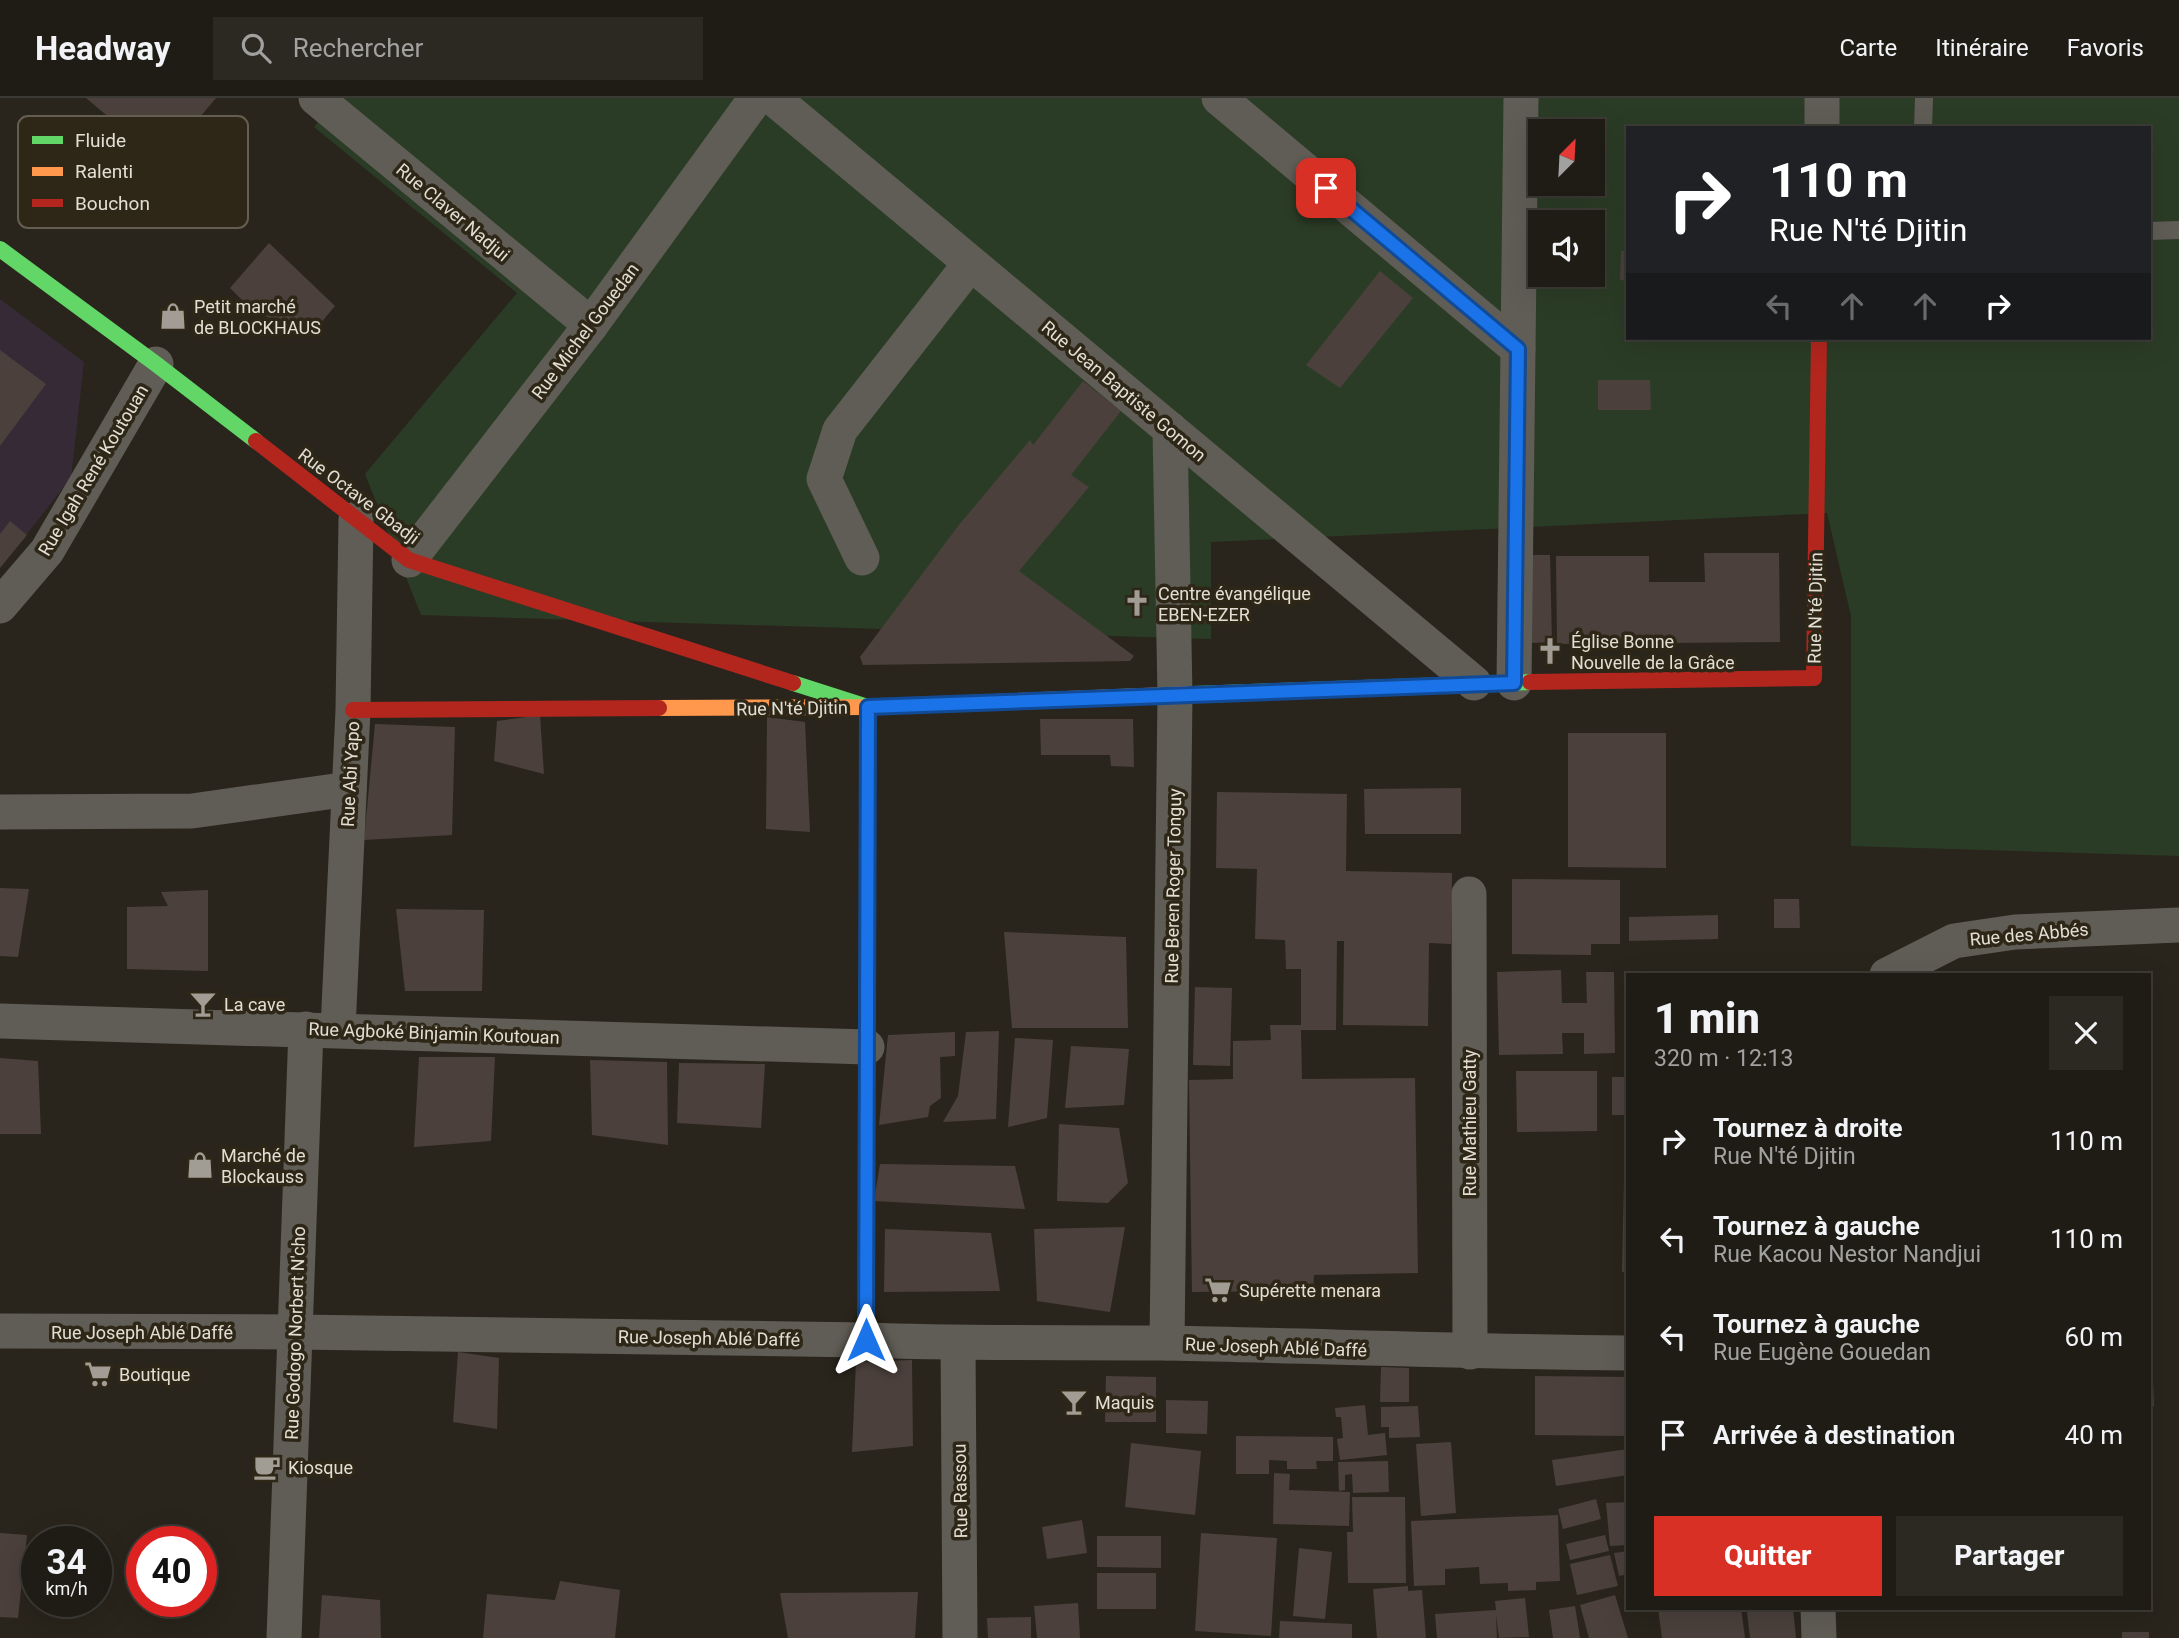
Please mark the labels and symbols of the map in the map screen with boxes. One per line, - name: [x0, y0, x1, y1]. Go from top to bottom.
- legend: [18, 116, 248, 228]
- north arrow: [1528, 119, 1605, 196]
- text: Fluide: [75, 129, 126, 152]
- pin: [1296, 158, 1356, 218]
- street label: Rue Claver Nadjui: [392, 159, 514, 265]
- text: Ralenti: [75, 160, 133, 183]
- text: Bouchon: [75, 192, 150, 215]
- street label: Rue Michel Gouedan: [527, 259, 643, 403]
- place label: Petit marché de BLOCKHAUS: [194, 296, 321, 338]
- shop icon: Petit marché de BLOCKHAUS: [158, 301, 188, 331]
- street label: Rue Jean Baptiste Gomon: [1038, 316, 1210, 466]
- street label: Rue Igah René Koutouan: [34, 381, 152, 559]
- street label: Rue Octave Gbadji: [294, 444, 424, 548]
- street label: Rue N'té Djitin: [1804, 552, 1826, 664]
- place label: Centre évangélique EBEN-EZER: [1158, 583, 1311, 625]
- church icon: Centre évangélique EBEN-EZER: [1122, 588, 1152, 618]
- place label: Église Bonne Nouvelle de la Grâce: [1571, 631, 1735, 673]
- church icon: Église Bonne Nouvelle de la Grâce: [1535, 636, 1565, 666]
- street label: Rue N'té Djitin: [736, 697, 848, 719]
- street label: Rue Abi Yapo: [337, 720, 363, 828]
- street label: Rue Beren Roger Tonguy: [1161, 788, 1185, 984]
- street label: Rue des Abbés: [1969, 918, 2089, 950]
- bar icon: La cave: [188, 989, 218, 1019]
- place label: La cave: [224, 994, 285, 1015]
- street label: Rue Agboké Binjamin Koutouan: [308, 1018, 560, 1048]
- street label: Rue Mathieu Gatty: [1459, 1049, 1480, 1197]
- place label: Marché de Blockauss: [221, 1145, 305, 1187]
- shop icon: Marché de Blockauss: [185, 1150, 215, 1180]
- street label: Rue Godogo Norbert N'cho: [281, 1226, 309, 1440]
- supermarket icon: Supérette menara: [1203, 1275, 1233, 1305]
- place label: Supérette menara: [1239, 1280, 1381, 1301]
- position arrow: [829, 1303, 903, 1377]
- street label: Rue Joseph Ablé Daffé: [51, 1322, 233, 1343]
- street label: Rue Joseph Ablé Daffé: [618, 1326, 800, 1350]
- street label: Rue Joseph Ablé Daffé: [1185, 1333, 1367, 1361]
- supermarket icon: Boutique: [83, 1359, 113, 1389]
- place label: Boutique: [119, 1364, 190, 1385]
- bar icon: Maquis: [1059, 1387, 1089, 1417]
- place label: Maquis: [1095, 1392, 1154, 1413]
- street label: Rue Rassou: [949, 1443, 971, 1539]
- cafe icon: Kiosque: [252, 1452, 282, 1482]
- place label: Kiosque: [288, 1457, 353, 1478]
- speed limit sign: 40: [126, 1526, 217, 1617]

